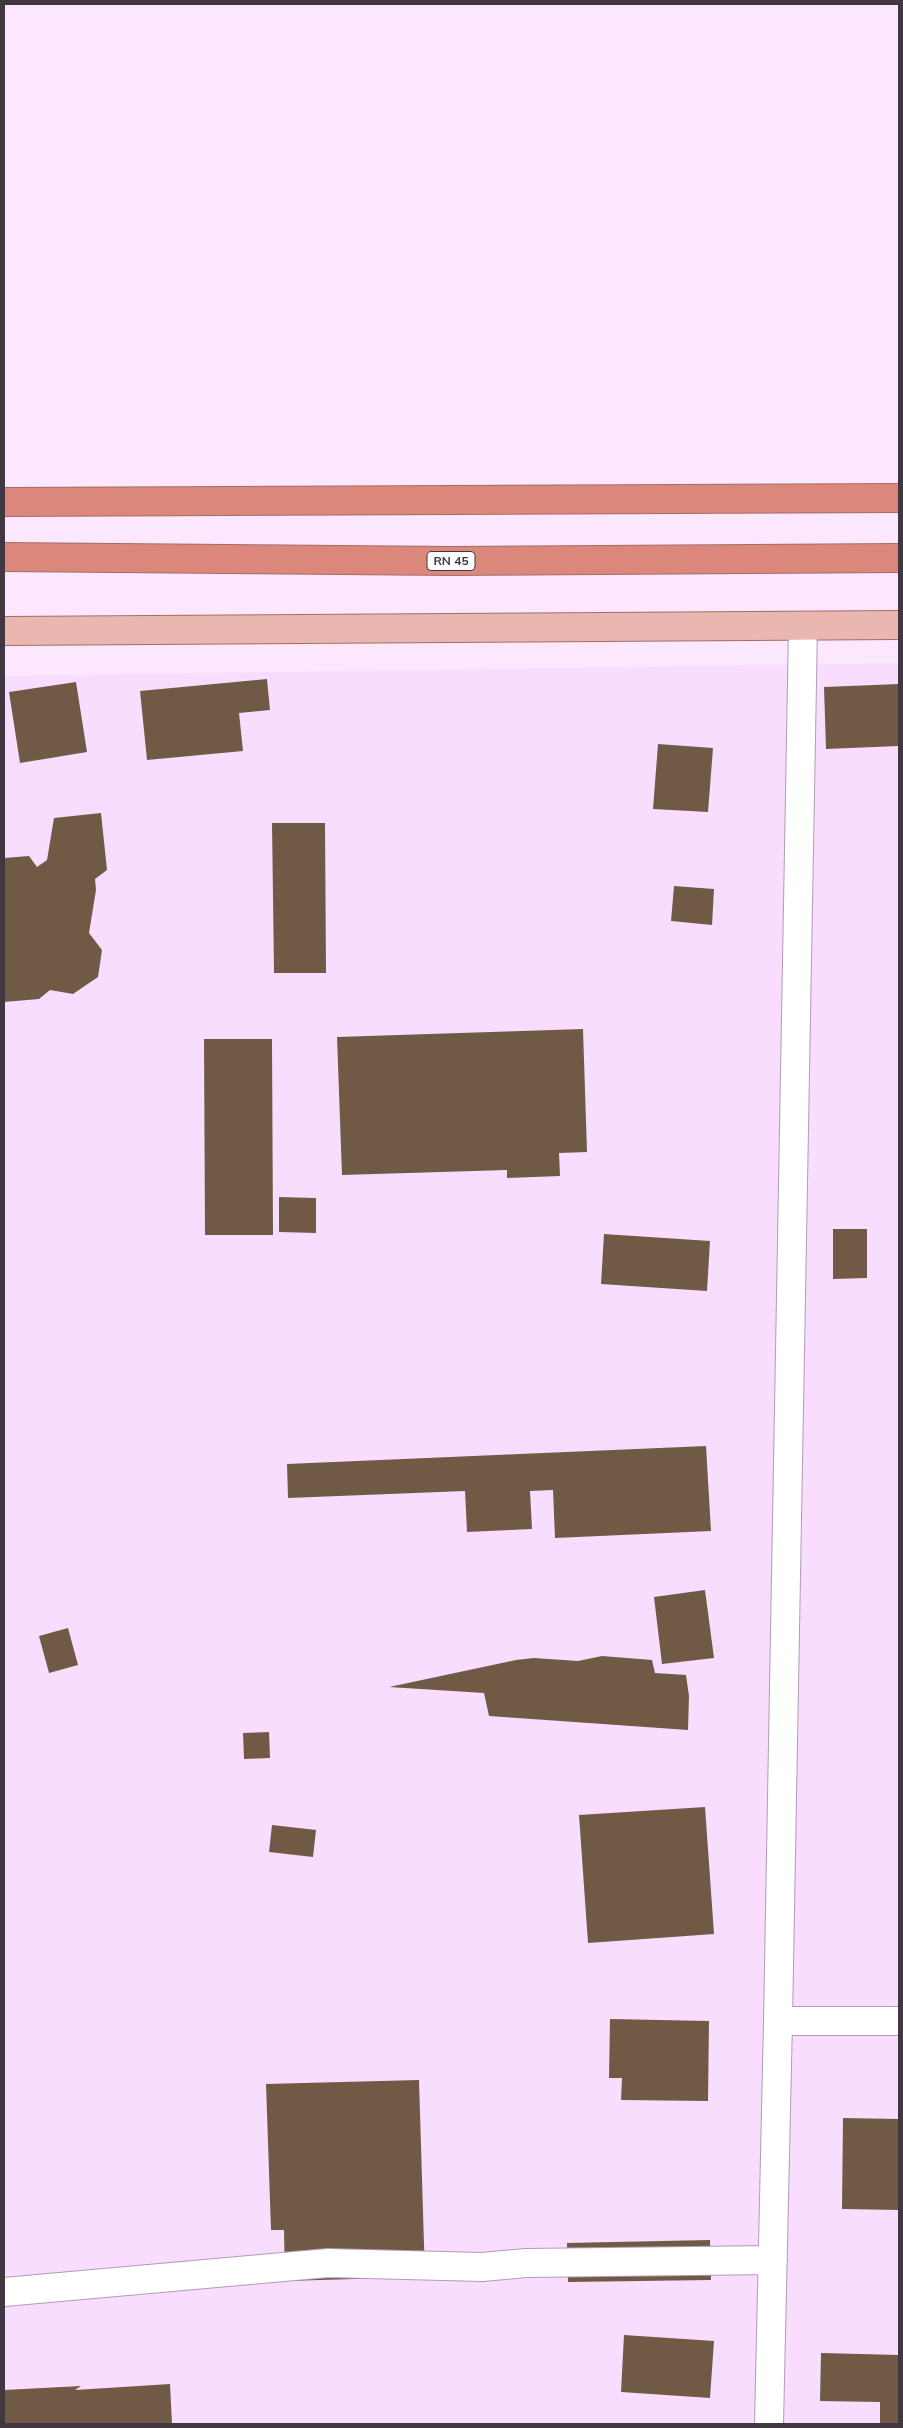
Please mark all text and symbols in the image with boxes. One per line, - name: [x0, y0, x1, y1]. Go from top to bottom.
- road number: RN 45: [427, 552, 475, 570]

